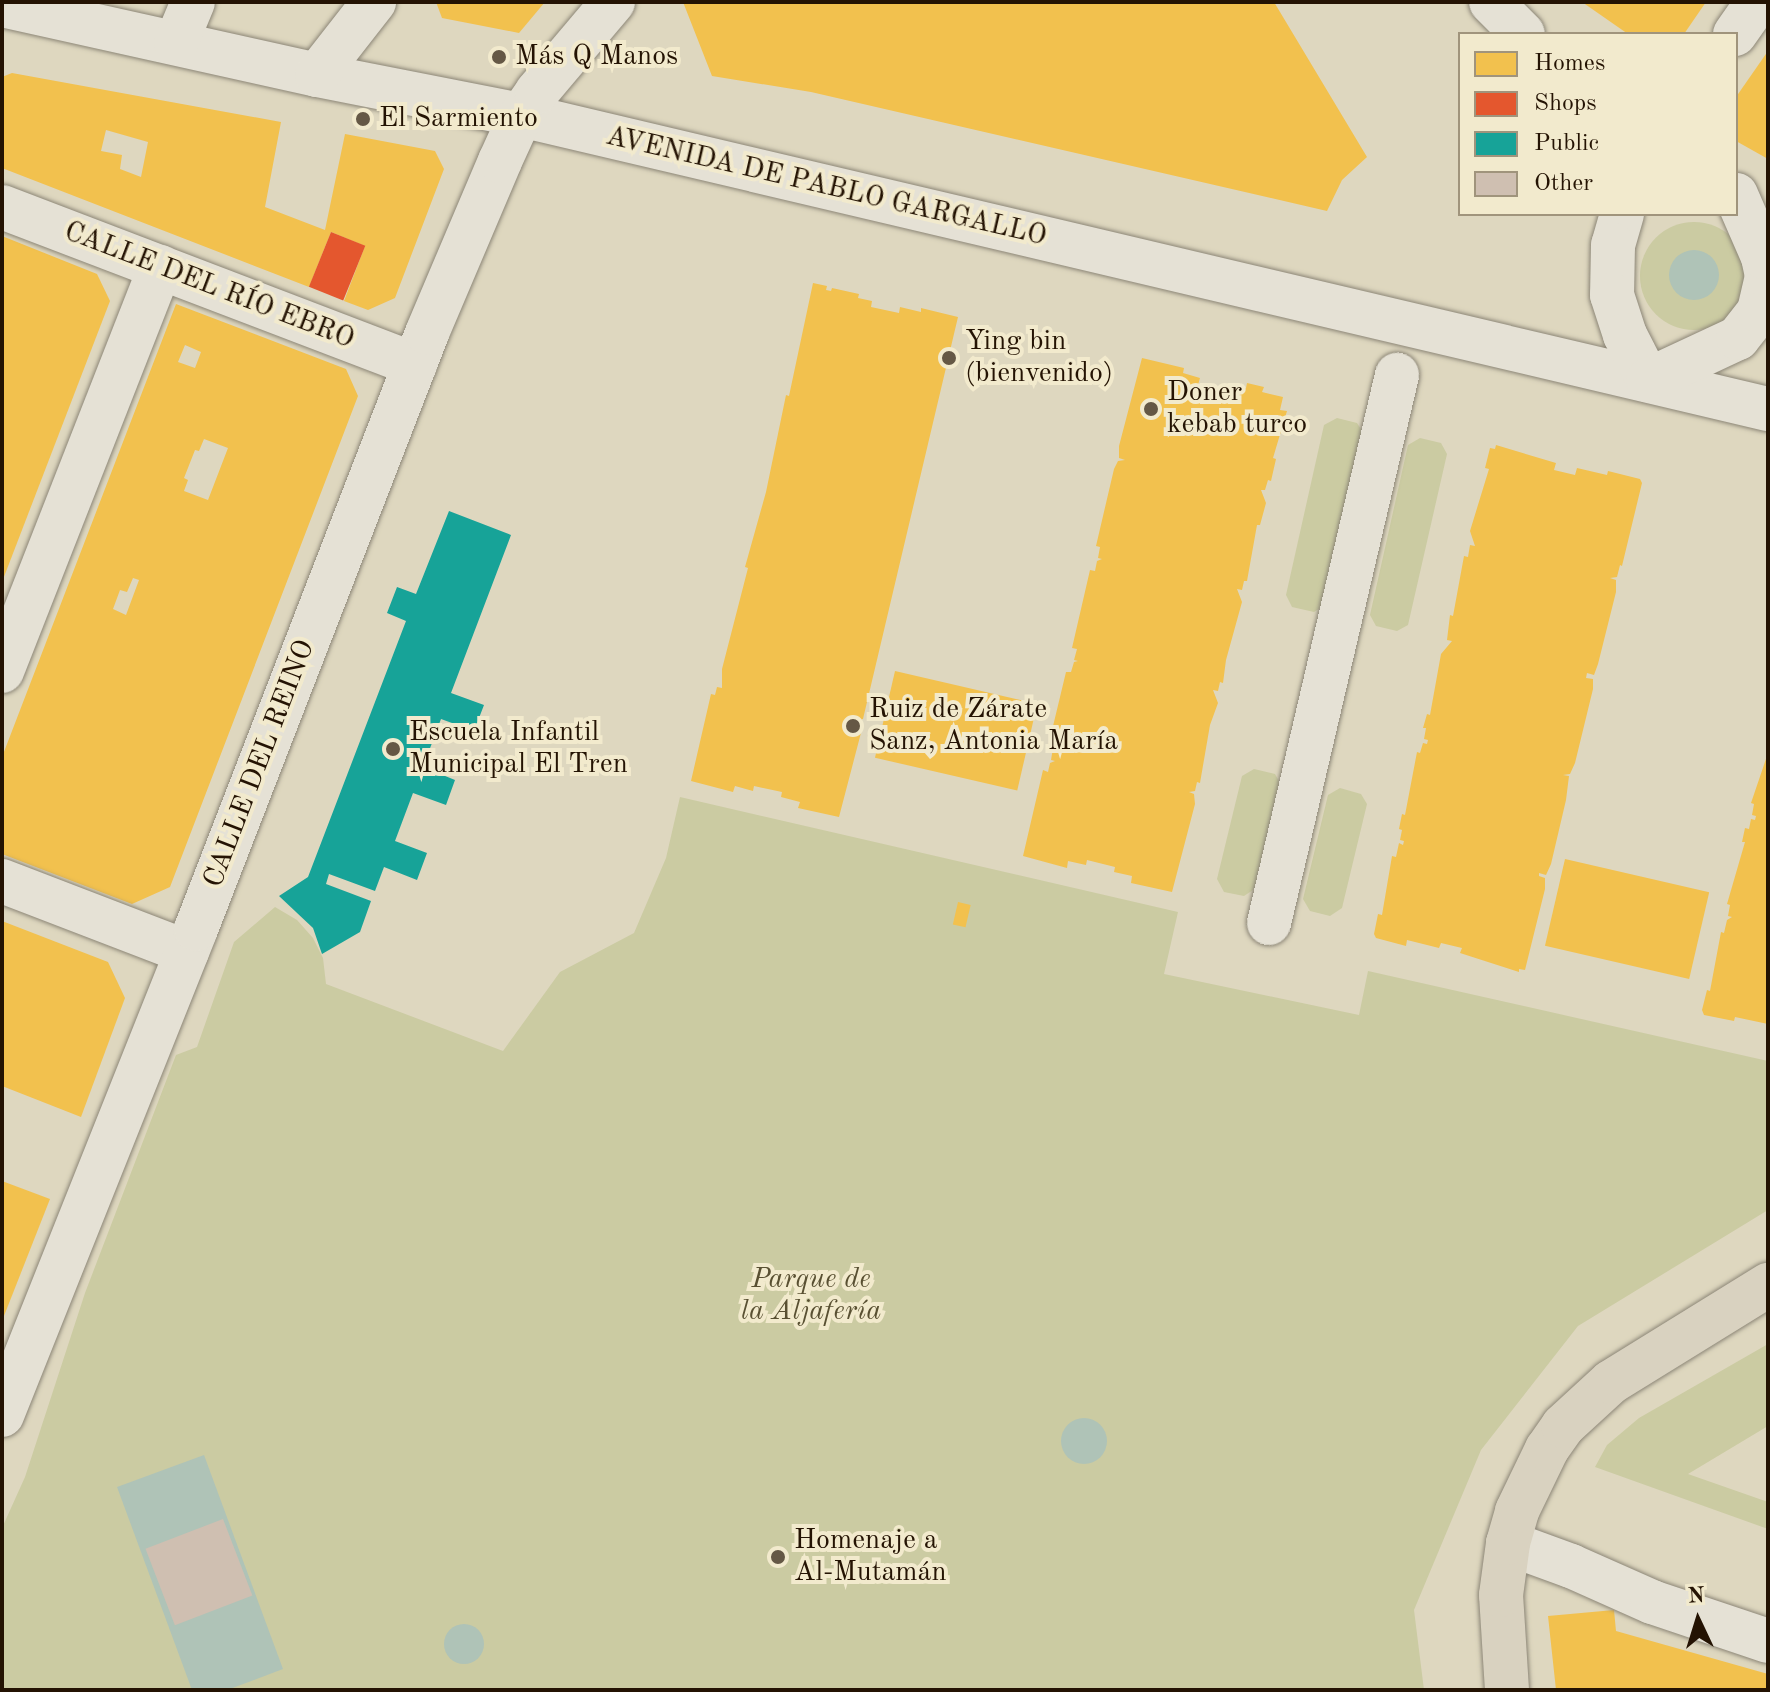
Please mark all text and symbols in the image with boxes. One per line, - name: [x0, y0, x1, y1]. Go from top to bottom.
- legend: [1458, 32, 1738, 216]
- place label: Más Q Manos: [515, 40, 678, 74]
- marker: Más Q Manos: [490, 48, 508, 66]
- text: Homes: [1534, 52, 1605, 76]
- text: Shops: [1534, 92, 1597, 116]
- place label: El Sarmiento: [379, 102, 538, 136]
- marker: El Sarmiento: [354, 110, 372, 128]
- street label: AVENIDA DE PABLO GARGALLO: [602, 120, 1050, 254]
- text: Public: [1534, 132, 1599, 156]
- text: Other: [1534, 172, 1593, 196]
- street label: CALLE DEL RÍO EBRO: [59, 215, 359, 357]
- place label: Ying bin (bienvenido): [965, 325, 1113, 391]
- marker: Ying bin (bienvenido): [940, 349, 958, 367]
- place label: Doner kebab turco: [1167, 376, 1307, 442]
- marker: Doner kebab turco: [1142, 400, 1160, 418]
- street label: CALLE DEL REINO: [197, 635, 323, 893]
- place label: Ruiz de Zárate Sanz, Antonia María: [869, 693, 1118, 759]
- place label: Escuela Infantil Municipal El Tren: [409, 716, 628, 782]
- marker: Ruiz de Zárate Sanz, Antonia María: [844, 717, 862, 735]
- marker: Escuela Infantil Municipal El Tren: [384, 740, 402, 758]
- park label: Parque de la Aljafería: [741, 1263, 881, 1329]
- place label: Homenaje a Al-Mutamán: [794, 1524, 947, 1590]
- marker: Homenaje a Al-Mutamán: [769, 1548, 787, 1566]
- north arrow: [1658, 1580, 1738, 1660]
- text: N: [1687, 1584, 1705, 1608]

